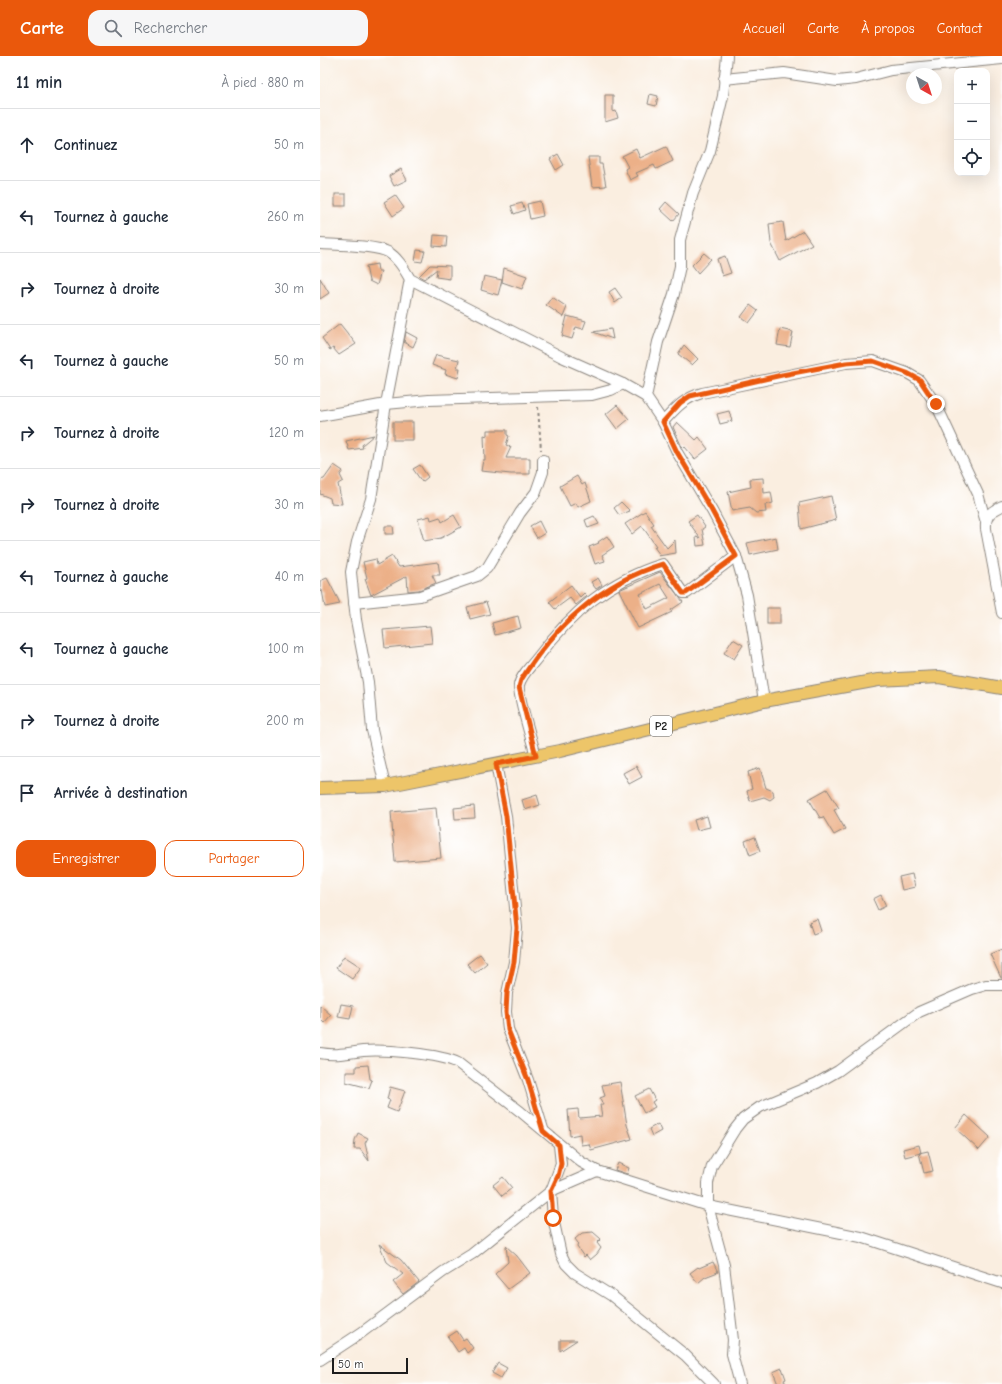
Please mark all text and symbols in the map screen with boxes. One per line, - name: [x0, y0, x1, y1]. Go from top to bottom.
- search box: [88, 10, 368, 46]
- text: Carte: [20, 17, 64, 39]
- icon: search: [102, 17, 124, 39]
- text: Rechercher: [134, 19, 207, 37]
- text: Accueil: [743, 20, 785, 37]
- text: Carte: [807, 20, 839, 37]
- text: À propos: [861, 20, 915, 37]
- text: Contact: [937, 20, 982, 37]
- north arrow: [906, 68, 942, 104]
- map controls: [954, 68, 990, 176]
- button: +: [954, 68, 990, 104]
- text: 11 min: [16, 73, 62, 92]
- text: À pied · 880 m: [221, 75, 304, 90]
- button: −: [954, 104, 990, 140]
- icon: ahead: [16, 134, 38, 156]
- text: Continuez: [54, 136, 117, 154]
- text: 50 m: [274, 137, 304, 152]
- button: locate: [954, 140, 990, 176]
- icon: left: [16, 206, 38, 228]
- text: Tournez à gauche: [54, 208, 168, 226]
- text: 260 m: [267, 209, 304, 224]
- icon: right: [16, 278, 38, 300]
- text: Tournez à droite: [54, 280, 159, 298]
- text: 30 m: [274, 281, 304, 296]
- icon: left: [16, 350, 38, 372]
- text: Tournez à gauche: [54, 352, 168, 370]
- text: 50 m: [274, 353, 304, 368]
- route end: [927, 395, 945, 413]
- icon: right: [16, 422, 38, 444]
- text: Tournez à droite: [54, 424, 159, 442]
- text: 120 m: [269, 425, 304, 440]
- icon: right: [16, 494, 38, 516]
- text: Tournez à droite: [54, 496, 159, 514]
- text: 30 m: [274, 497, 304, 512]
- icon: left: [16, 566, 38, 588]
- text: Tournez à gauche: [54, 568, 168, 586]
- text: 40 m: [275, 569, 304, 584]
- icon: left: [16, 638, 38, 660]
- text: Tournez à gauche: [54, 640, 168, 658]
- text: 100 m: [268, 641, 304, 656]
- icon: right: [16, 710, 38, 732]
- text: Tournez à droite: [54, 712, 159, 730]
- text: 200 m: [266, 713, 304, 728]
- road number: P2: [650, 716, 672, 736]
- icon: arrive: [16, 782, 38, 804]
- text: Arrivée à destination: [54, 784, 188, 802]
- button: Enregistrer: [16, 840, 156, 877]
- button: Partager: [164, 840, 304, 877]
- route start: [544, 1209, 562, 1227]
- scale bar: [332, 1356, 408, 1375]
- text: 50 m: [338, 1358, 363, 1371]

